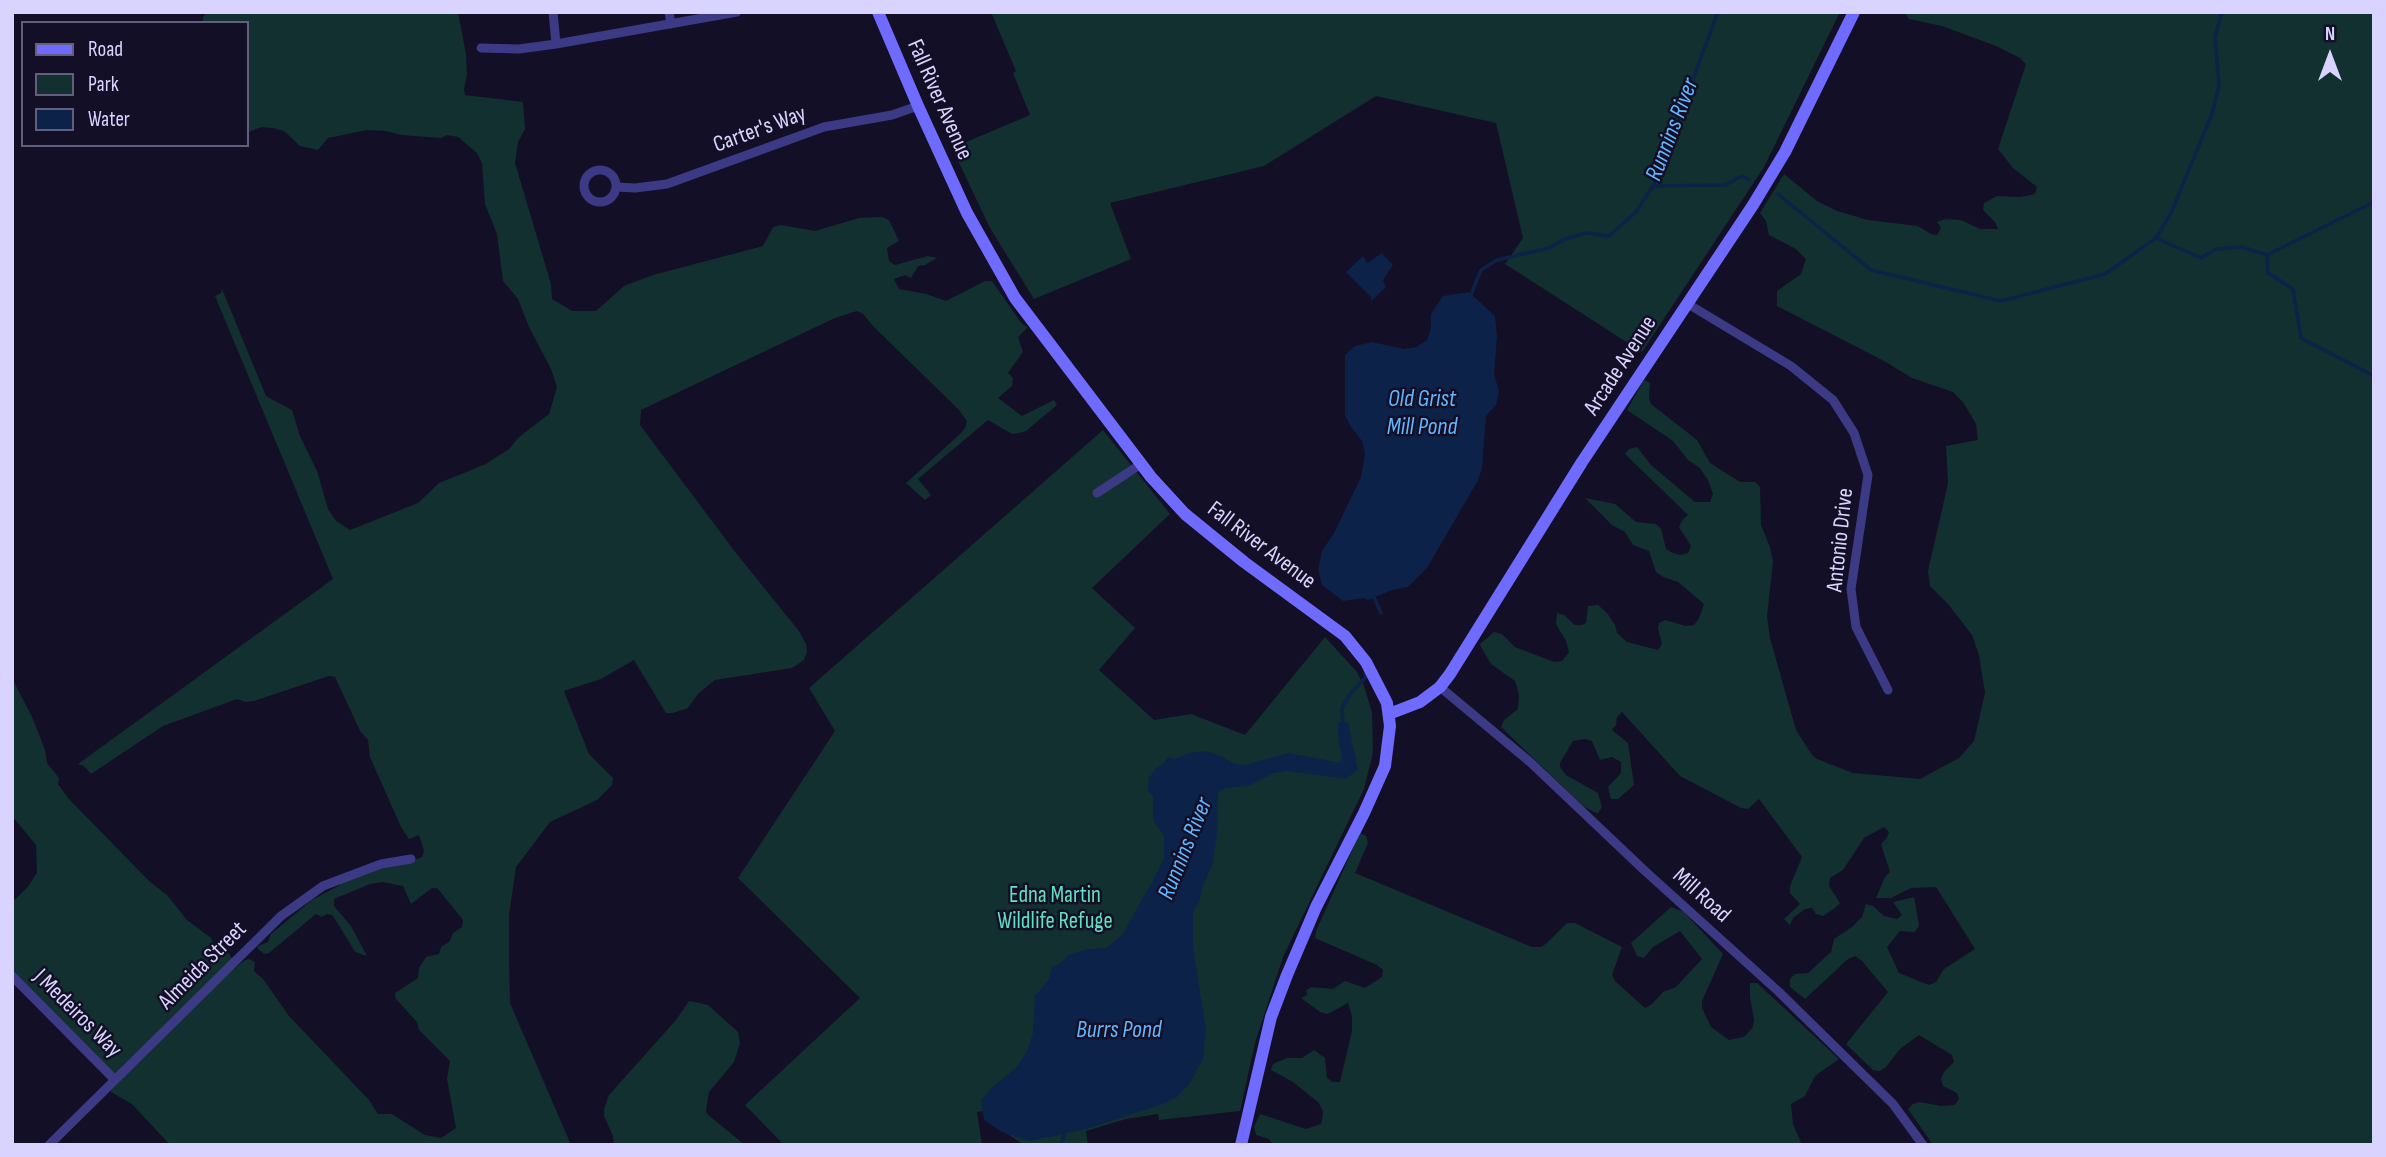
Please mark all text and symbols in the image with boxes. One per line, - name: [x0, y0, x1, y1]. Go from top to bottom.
- legend: [21, 21, 248, 147]
- north arrow: [2295, 21, 2365, 91]
- text: N: [2325, 23, 2335, 46]
- street label: Fall River Avenue: [900, 36, 978, 164]
- text: Road: [88, 37, 123, 62]
- text: Park: [88, 72, 119, 97]
- water label: Runnins River: [1640, 75, 1706, 185]
- street label: Carter's Way: [710, 100, 810, 160]
- text: Water: [88, 107, 130, 132]
- street label: Arcade Avenue: [1579, 311, 1663, 421]
- water label: Old Grist Mill Pond: [1387, 386, 1457, 442]
- street label: Antonio Drive: [1822, 487, 1860, 593]
- street label: Fall River Avenue: [1201, 496, 1321, 596]
- water label: Runnins River: [1153, 794, 1219, 904]
- street label: Mill Road: [1666, 863, 1736, 929]
- park label: Edna Martin Wildlife Refuge: [997, 882, 1113, 936]
- street label: Almeida Street: [153, 916, 253, 1016]
- street label: J Medeiros Way: [27, 964, 127, 1064]
- water label: Burrs Pond: [1076, 1017, 1162, 1045]

